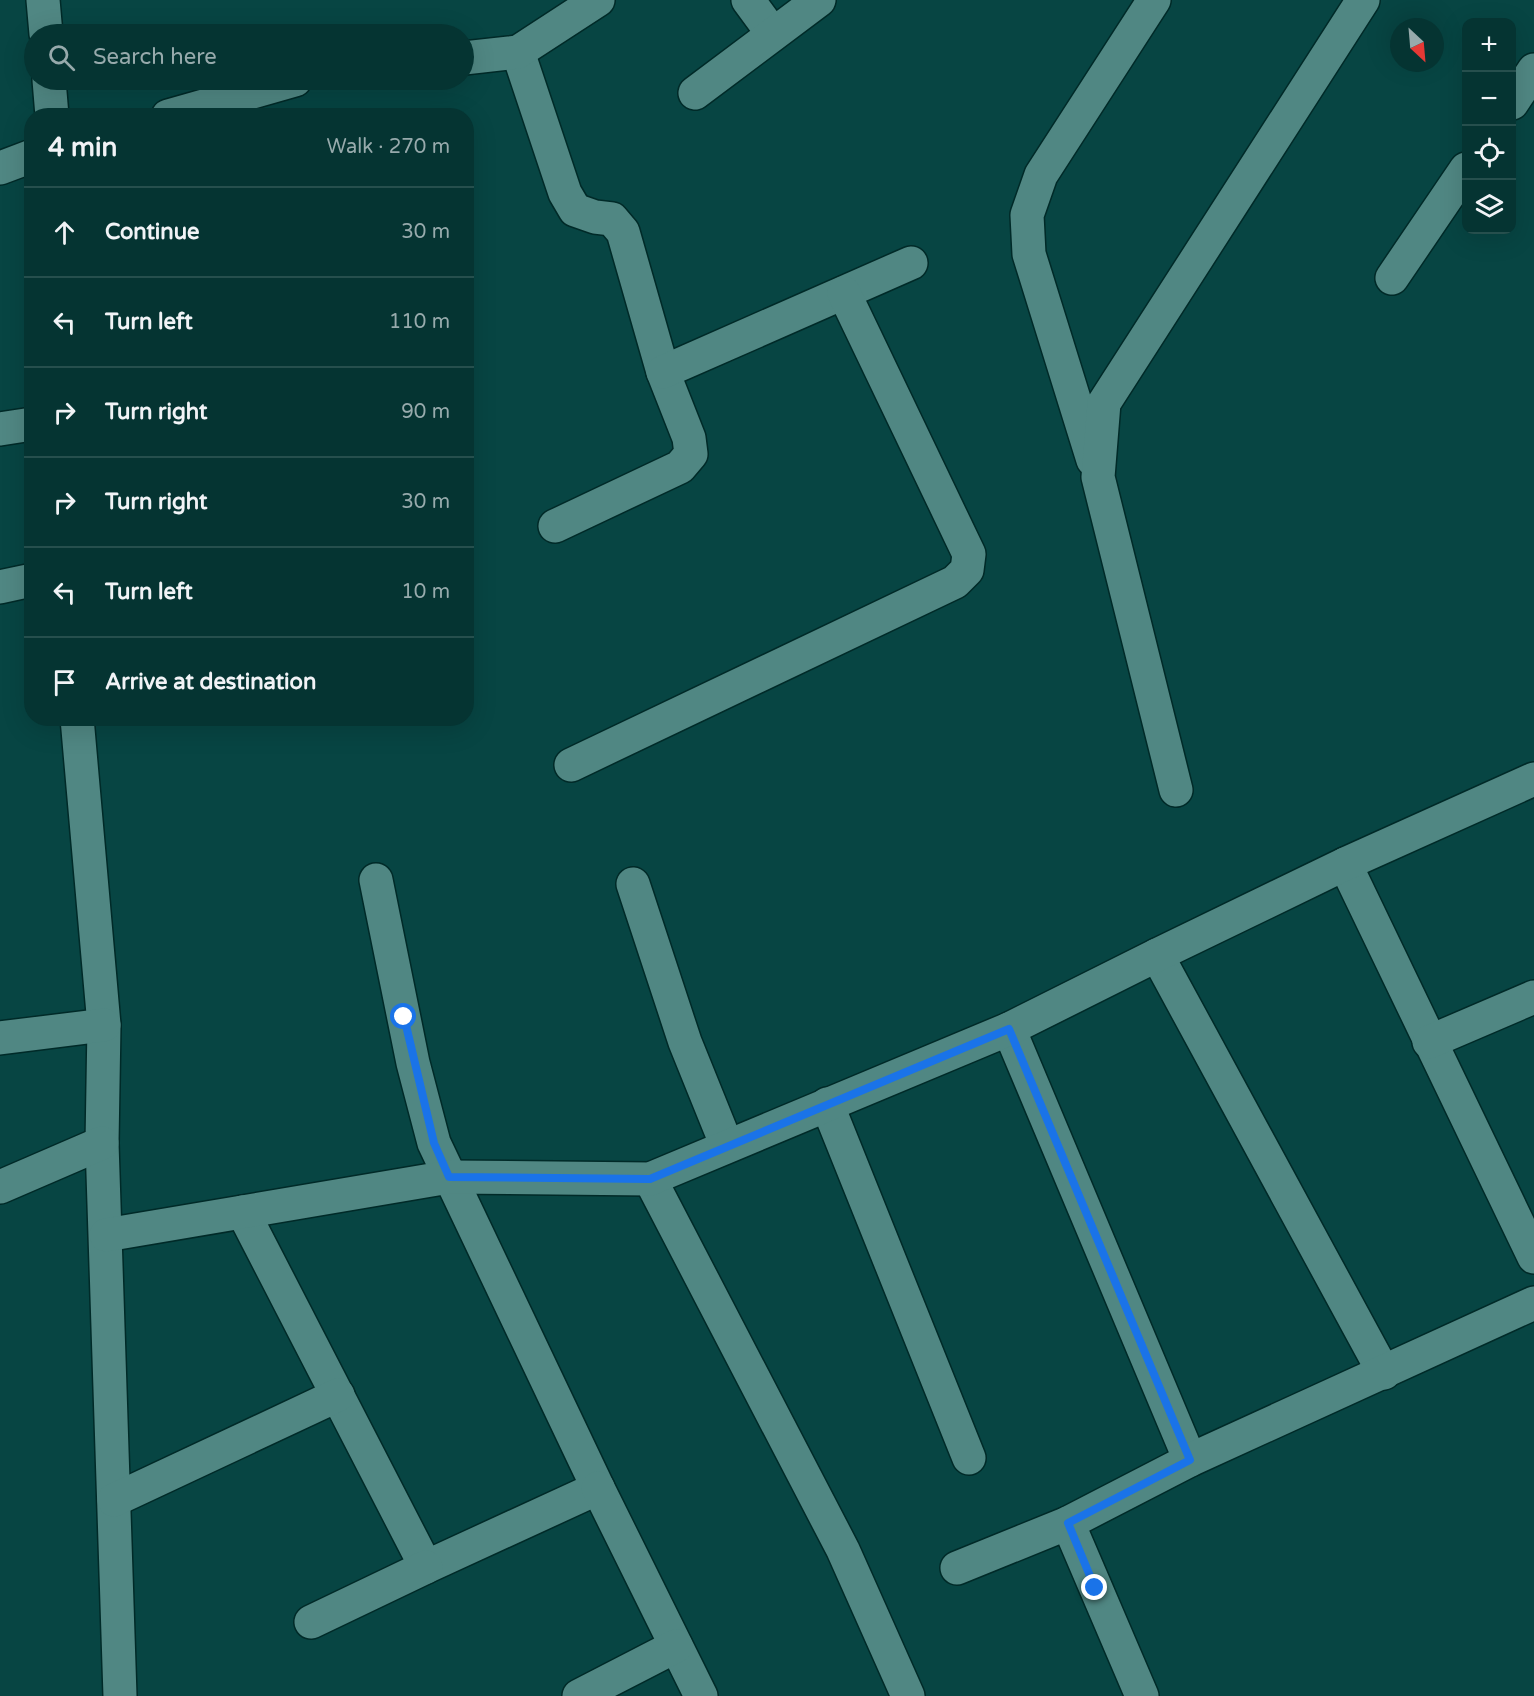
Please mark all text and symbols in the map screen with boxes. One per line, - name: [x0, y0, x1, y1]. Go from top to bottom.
- north arrow: [1390, 18, 1444, 72]
- map controls: [1462, 18, 1516, 234]
- button: +: [1462, 18, 1516, 72]
- search box: [24, 24, 474, 90]
- icon: search: [45, 41, 78, 74]
- text: Search here: [93, 44, 217, 70]
- button: −: [1462, 72, 1516, 126]
- button: locate: [1462, 126, 1516, 180]
- text: 4 min: [48, 132, 117, 163]
- text: Walk · 270 m: [327, 135, 450, 159]
- button: layers: [1462, 180, 1516, 234]
- icon: ahead: [48, 216, 81, 249]
- text: Continue: [105, 219, 200, 245]
- text: 30 m: [401, 220, 450, 244]
- icon: left: [48, 306, 81, 339]
- text: Turn left: [105, 309, 193, 335]
- text: 110 m: [389, 310, 450, 334]
- icon: right: [48, 396, 81, 429]
- text: Turn right: [105, 399, 207, 425]
- text: 90 m: [401, 400, 450, 424]
- icon: right: [48, 486, 81, 519]
- text: Turn right: [105, 489, 207, 515]
- text: 30 m: [401, 490, 450, 514]
- icon: left: [48, 576, 81, 609]
- text: Turn left: [105, 579, 193, 605]
- text: 10 m: [401, 580, 450, 604]
- icon: arrive: [48, 666, 81, 699]
- text: Arrive at destination: [105, 669, 316, 695]
- route start: [390, 1003, 416, 1029]
- route end: [1081, 1574, 1107, 1600]

